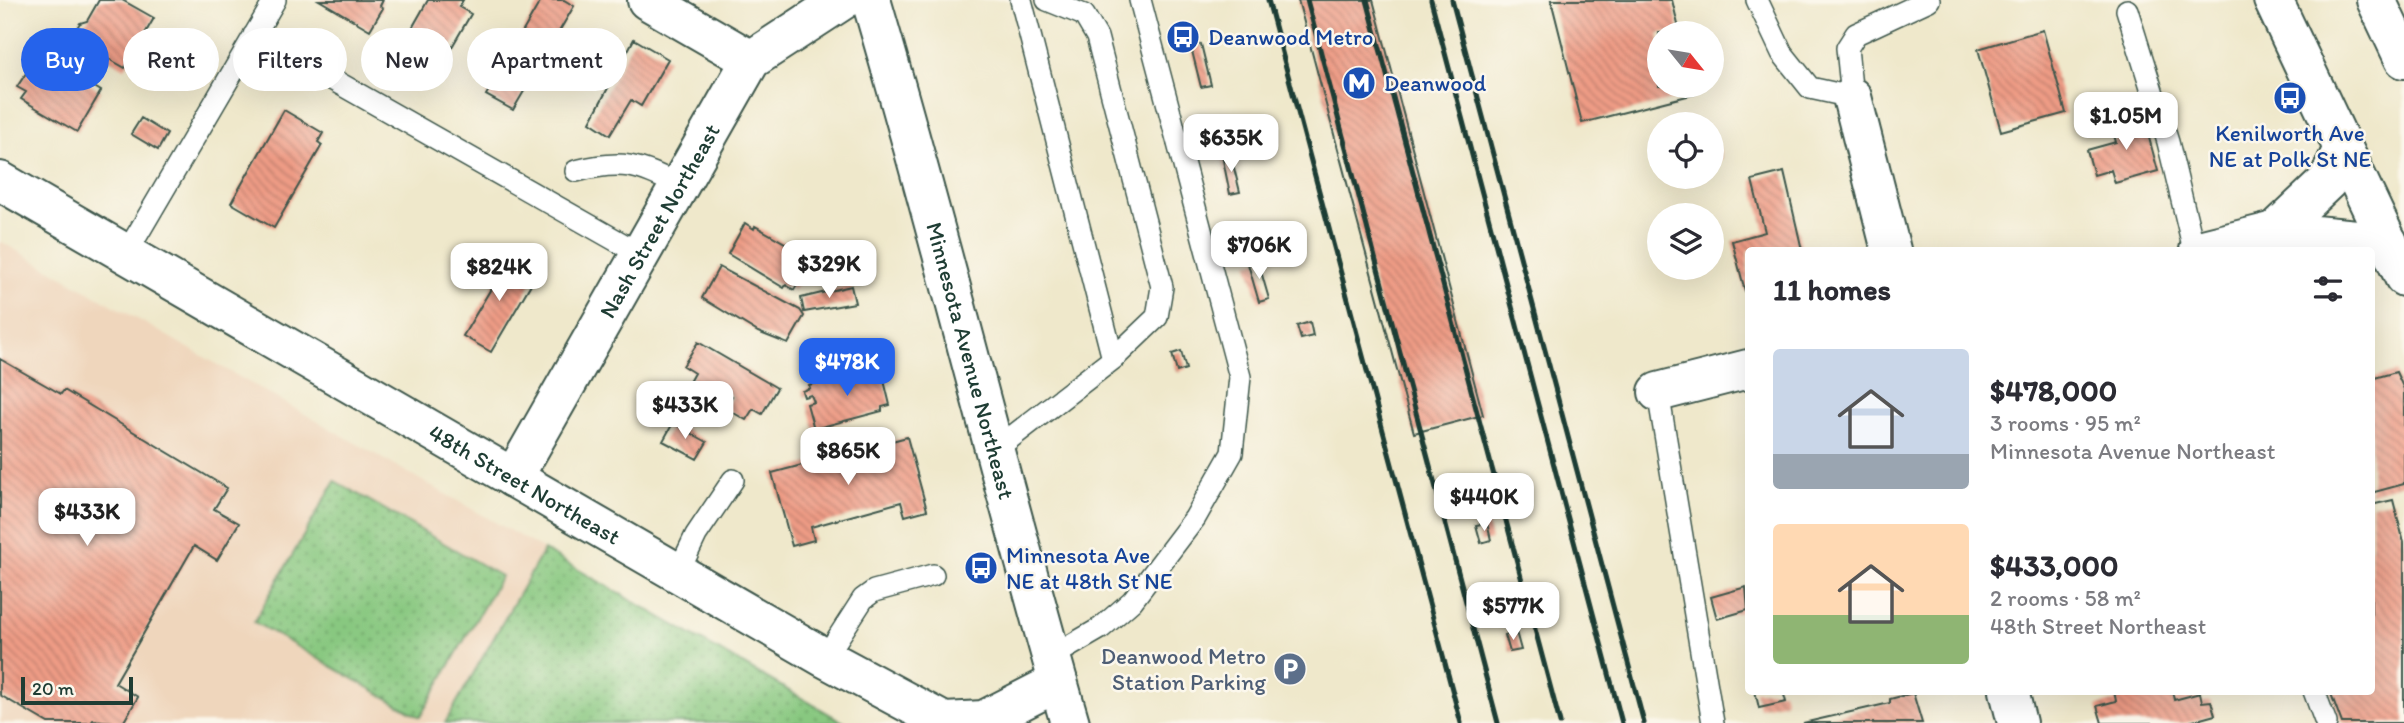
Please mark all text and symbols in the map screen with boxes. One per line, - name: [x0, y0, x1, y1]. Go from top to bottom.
- bus stop icon: Deanwood Metro: [1164, 18, 1202, 56]
- north arrow: [1647, 21, 1724, 98]
- map controls: [1647, 21, 1724, 280]
- place label: Deanwood Metro: [1208, 23, 1373, 51]
- chip: Buy: [21, 28, 109, 91]
- chip: Rent: [123, 28, 219, 91]
- chip: Filters: [233, 28, 347, 91]
- chip: New: [361, 28, 453, 91]
- chip: Apartment: [467, 28, 627, 91]
- metro station icon: Deanwood: [1340, 64, 1378, 102]
- place label: Deanwood: [1384, 69, 1487, 97]
- bus stop icon: Kenilworth Ave NE at Polk St NE: [2271, 79, 2309, 117]
- pin: $1.05M: [2069, 92, 2183, 152]
- text: $1.05M: [2090, 101, 2162, 129]
- button: locate: [1647, 112, 1724, 189]
- pin: $635K: [1182, 114, 1280, 174]
- street label: Nash Street Northeast: [593, 119, 726, 323]
- place label: Kenilworth Ave NE at Polk St NE: [2209, 119, 2371, 173]
- text: $635K: [1199, 123, 1263, 151]
- button: layers: [1647, 203, 1724, 280]
- street label: Minnesota Avenue Northeast: [920, 219, 1021, 502]
- pin: $706K: [1210, 222, 1308, 281]
- text: $706K: [1227, 230, 1291, 258]
- pin: $329K: [780, 240, 878, 300]
- pin: $824K: [450, 244, 548, 303]
- text: $329K: [797, 249, 861, 277]
- text: $824K: [467, 252, 531, 280]
- icon: filters: [2309, 270, 2347, 308]
- text: 11 homes: [1773, 271, 1891, 308]
- pin: $478K: [798, 338, 896, 398]
- text: $478K: [815, 347, 879, 375]
- text: $478,000: [1990, 372, 2117, 409]
- icon: home: [1829, 377, 1913, 461]
- pin: $433K: [636, 382, 734, 441]
- text: $433K: [652, 390, 718, 418]
- text: 3 rooms · 95 m²: [1990, 409, 2141, 437]
- street label: 48th Street Northeast: [424, 418, 625, 551]
- pin: $865K: [799, 428, 897, 487]
- text: $865K: [816, 436, 880, 464]
- text: Minnesota Avenue Northeast: [1990, 437, 2275, 465]
- pin: $440K: [1435, 474, 1533, 533]
- text: $440K: [1450, 482, 1518, 510]
- pin: $433K: [38, 489, 136, 548]
- text: $433K: [54, 497, 120, 525]
- place label: Minnesota Ave NE at 48th St NE: [1006, 541, 1173, 595]
- text: $433,000: [1990, 547, 2119, 584]
- bus stop icon: Minnesota Ave NE at 48th St NE: [962, 549, 1000, 587]
- icon: home: [1829, 552, 1913, 636]
- pin: $577K: [1464, 582, 1562, 642]
- text: 2 rooms · 58 m²: [1990, 584, 2141, 612]
- text: $577K: [1482, 591, 1544, 619]
- text: 48th Street Northeast: [1990, 612, 2206, 640]
- place label: Deanwood Metro Station Parking: [1101, 642, 1266, 696]
- parking icon: Deanwood Metro Station Parking: [1271, 650, 1309, 688]
- scale bar: [21, 674, 133, 706]
- text: 20 m: [32, 677, 74, 700]

